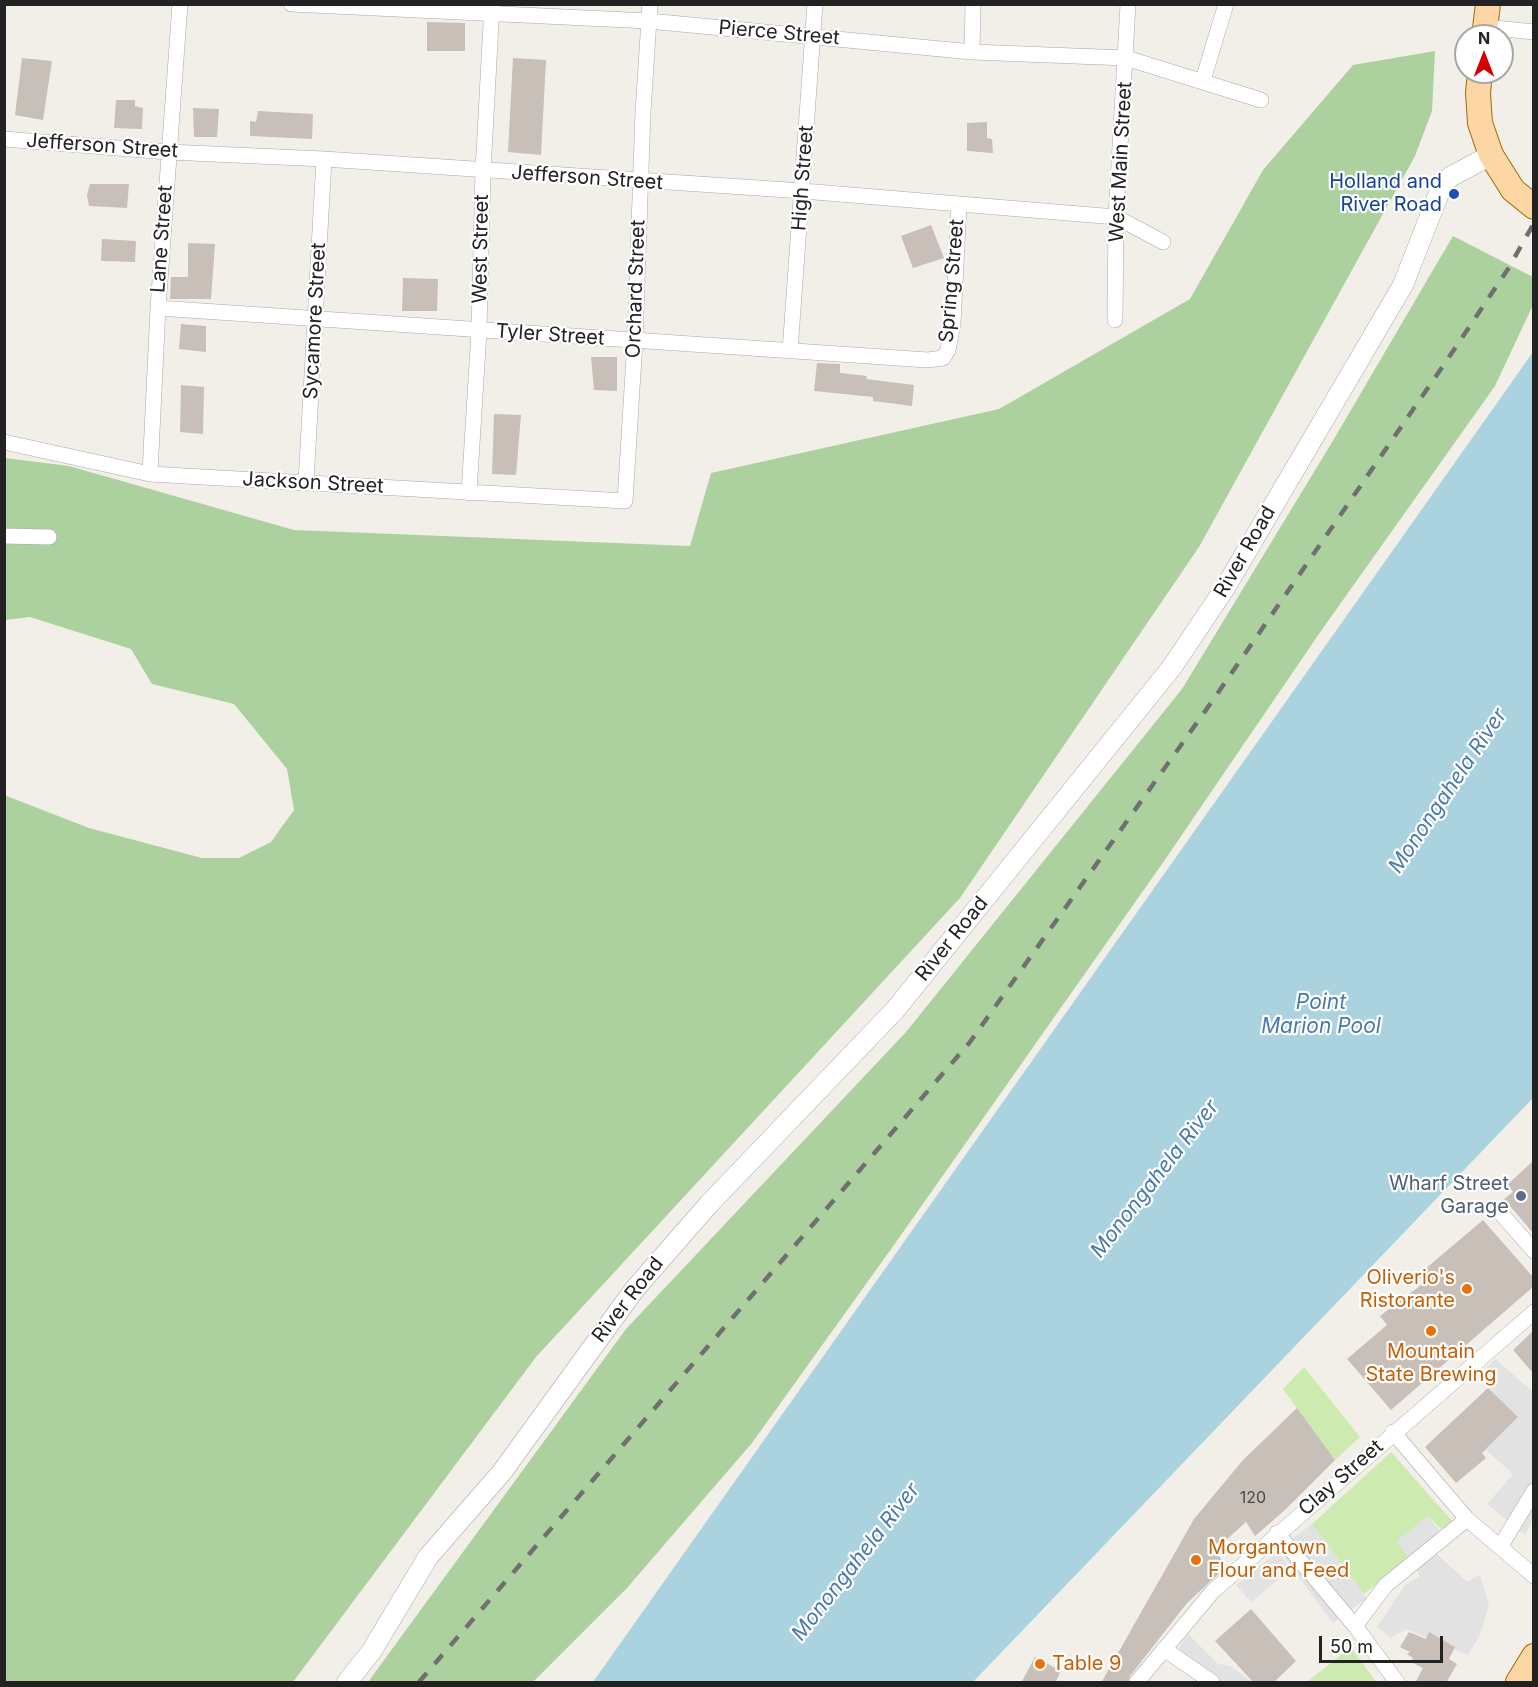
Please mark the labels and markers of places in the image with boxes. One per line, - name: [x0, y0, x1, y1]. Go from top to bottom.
- place label: Holland and River Road: [1329, 170, 1442, 217]
- marker: Holland and River Road: [1447, 187, 1461, 201]
- place label: Wharf Street Garage: [1389, 1172, 1509, 1219]
- marker: Wharf Street Garage: [1514, 1189, 1528, 1203]
- place label: Oliverio's Ristorante: [1360, 1266, 1455, 1313]
- marker: Oliverio's Ristorante: [1460, 1282, 1474, 1296]
- marker: Mountain State Brewing: [1424, 1324, 1438, 1338]
- place label: Mountain State Brewing: [1365, 1340, 1497, 1387]
- place label: Morgantown Flour and Feed: [1208, 1536, 1349, 1583]
- marker: Morgantown Flour and Feed: [1189, 1553, 1203, 1567]
- place label: Table 9: [1052, 1652, 1121, 1676]
- marker: Table 9: [1033, 1657, 1047, 1671]

